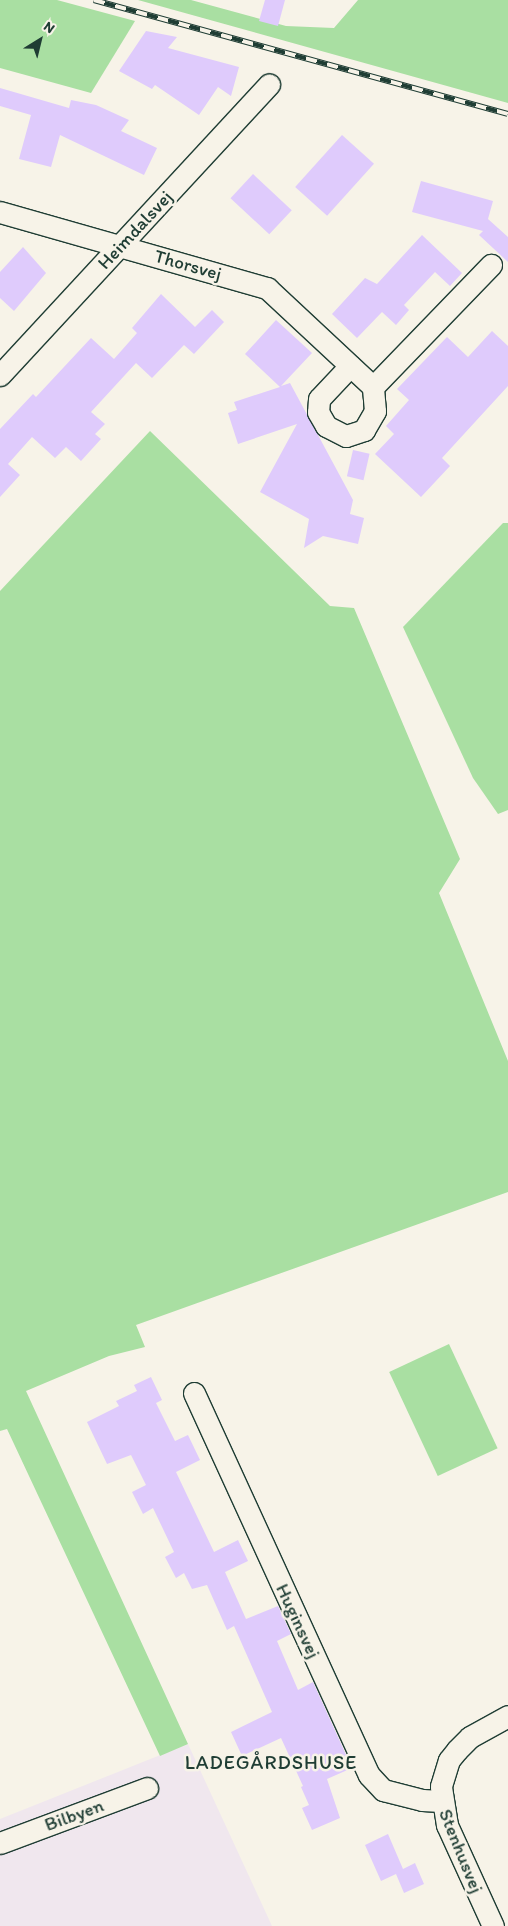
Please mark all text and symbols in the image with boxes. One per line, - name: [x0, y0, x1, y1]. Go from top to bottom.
- north arrow: [15, 15, 65, 65]
- text: N: [40, 18, 58, 37]
- street label: Heimdalsvej: [93, 186, 177, 274]
- street label: Thorsvej: [152, 245, 224, 285]
- street label: Huginsvej: [271, 1580, 325, 1662]
- district label: LADEGÅRDSHUSE: [183, 1750, 359, 1774]
- street label: Bilbyen: [41, 1794, 107, 1836]
- street label: Stenhusvej: [434, 1806, 488, 1896]

